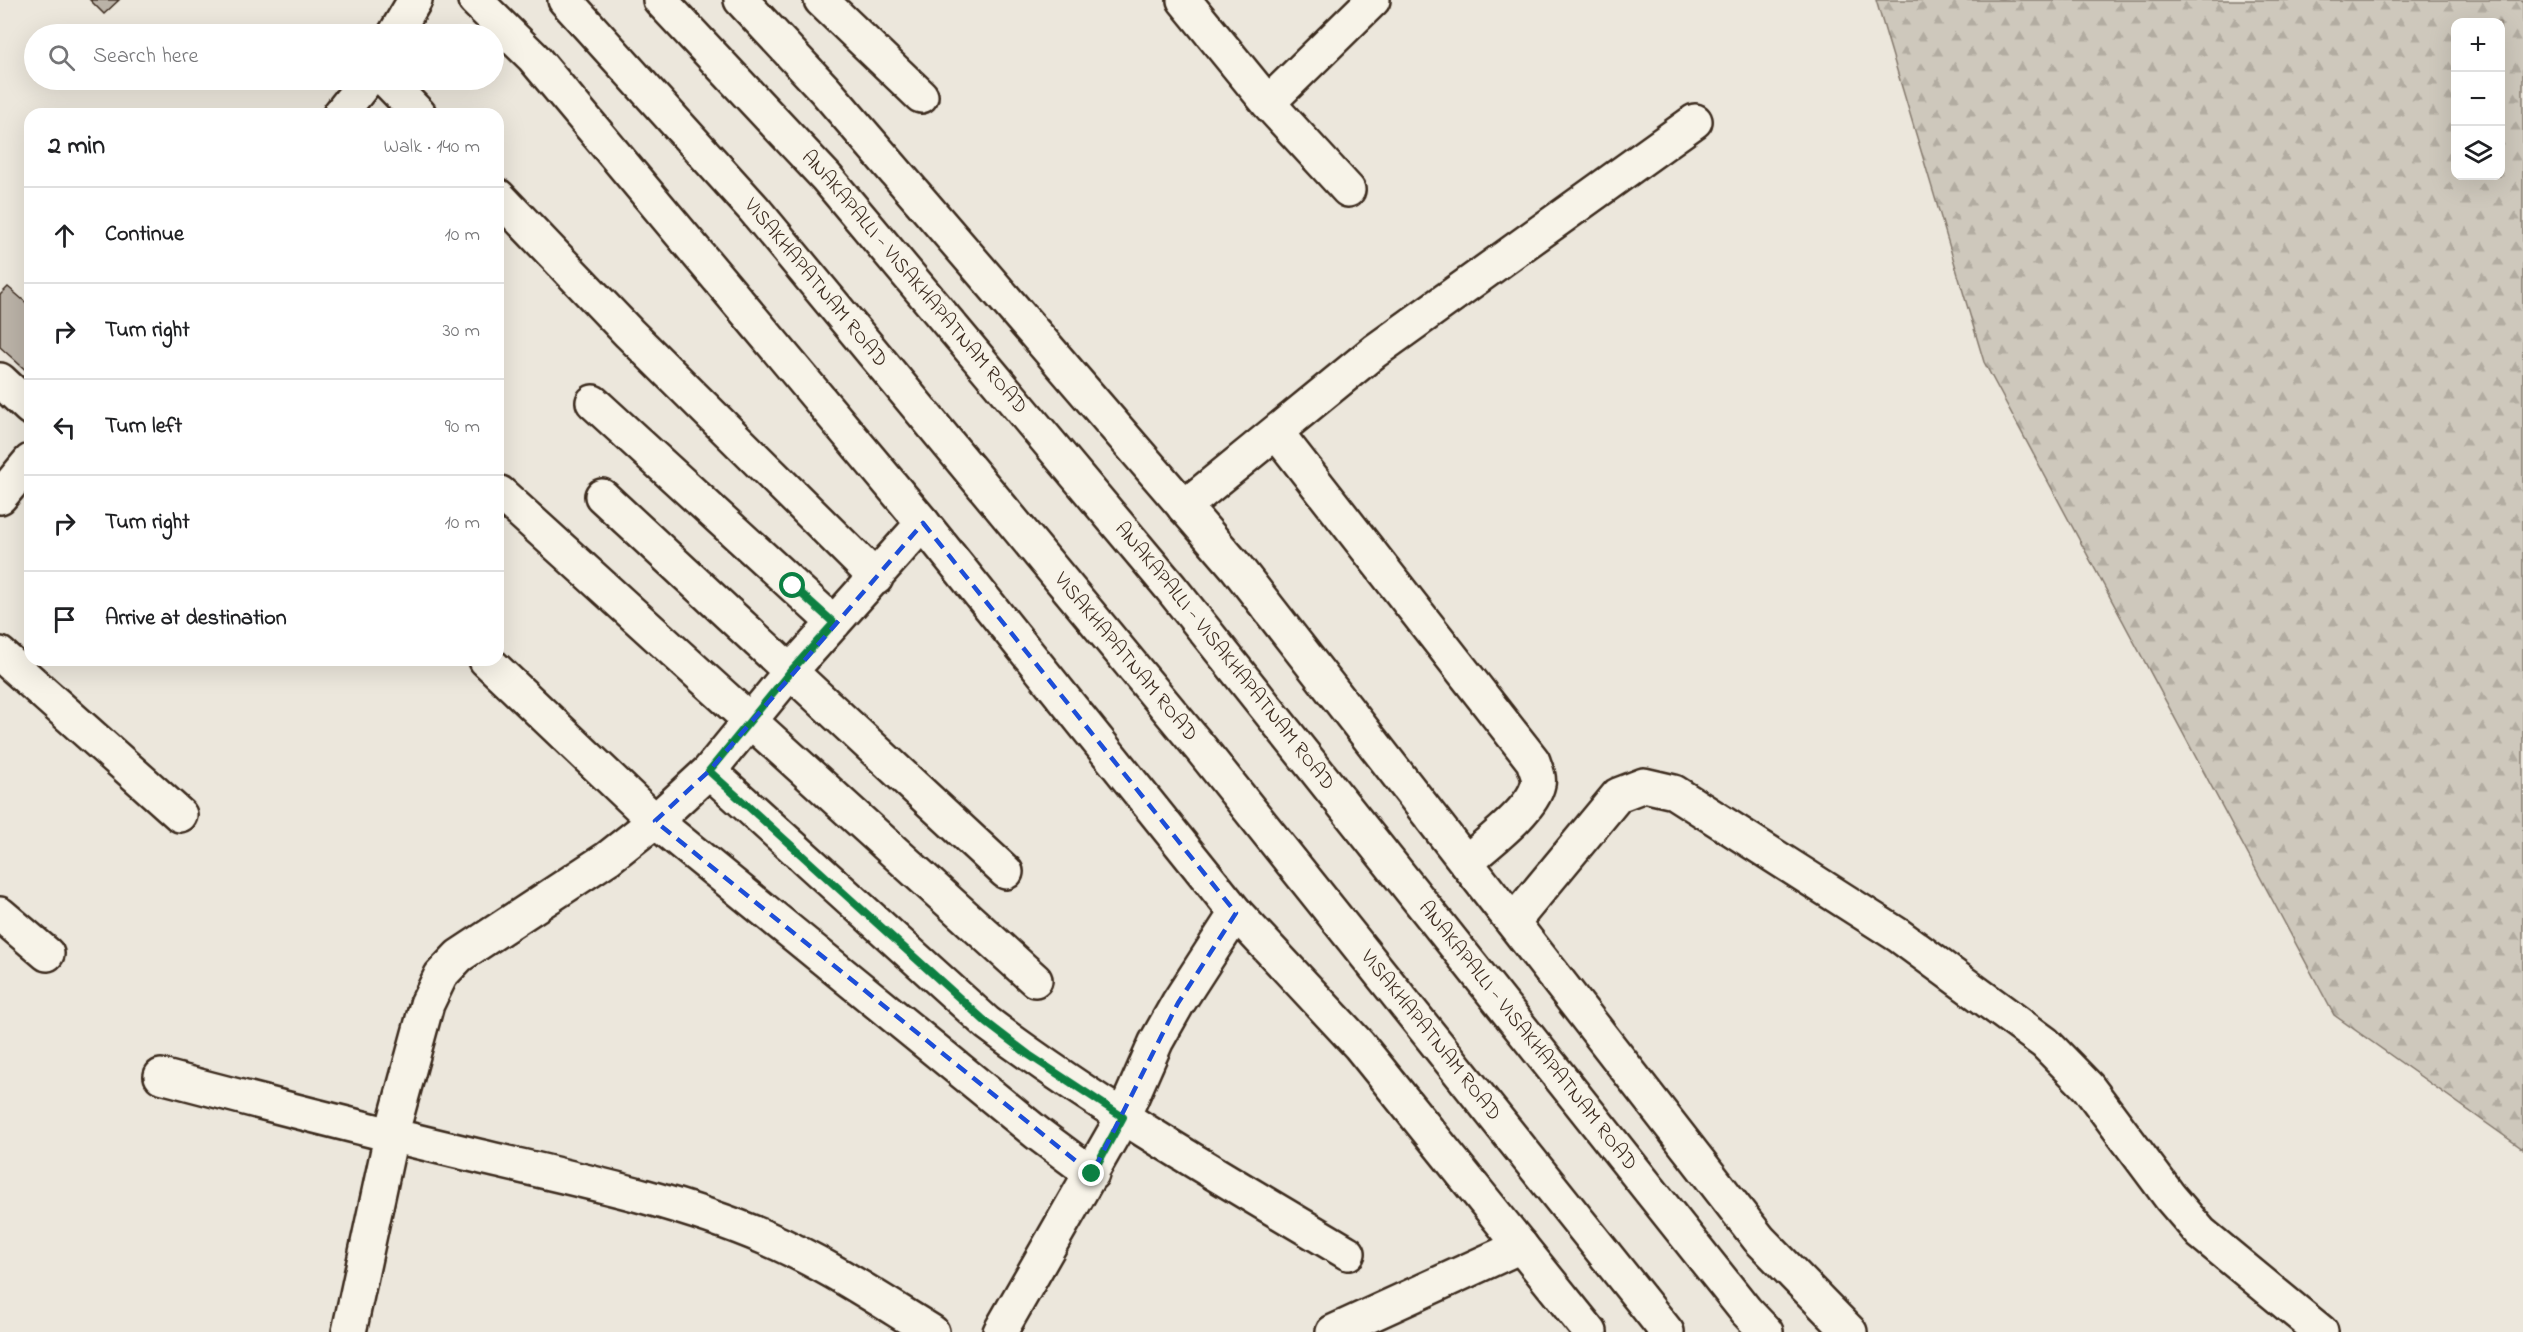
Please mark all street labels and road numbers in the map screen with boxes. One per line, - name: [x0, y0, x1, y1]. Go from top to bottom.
- street label: ANAKAPALLI - VISAKHAPATNAM ROAD: [795, 146, 1031, 420]
- street label: VISAKHAPATNAM ROAD: [738, 195, 894, 373]
- street label: ANAKAPALLI - VISAKHAPATNAM ROAD: [1108, 518, 1340, 796]
- street label: VISAKHAPATNAM ROAD: [1048, 569, 1204, 747]
- street label: ANAKAPALLI - VISAKHAPATNAM ROAD: [1411, 895, 1644, 1178]
- street label: VISAKHAPATNAM ROAD: [1352, 943, 1508, 1128]

